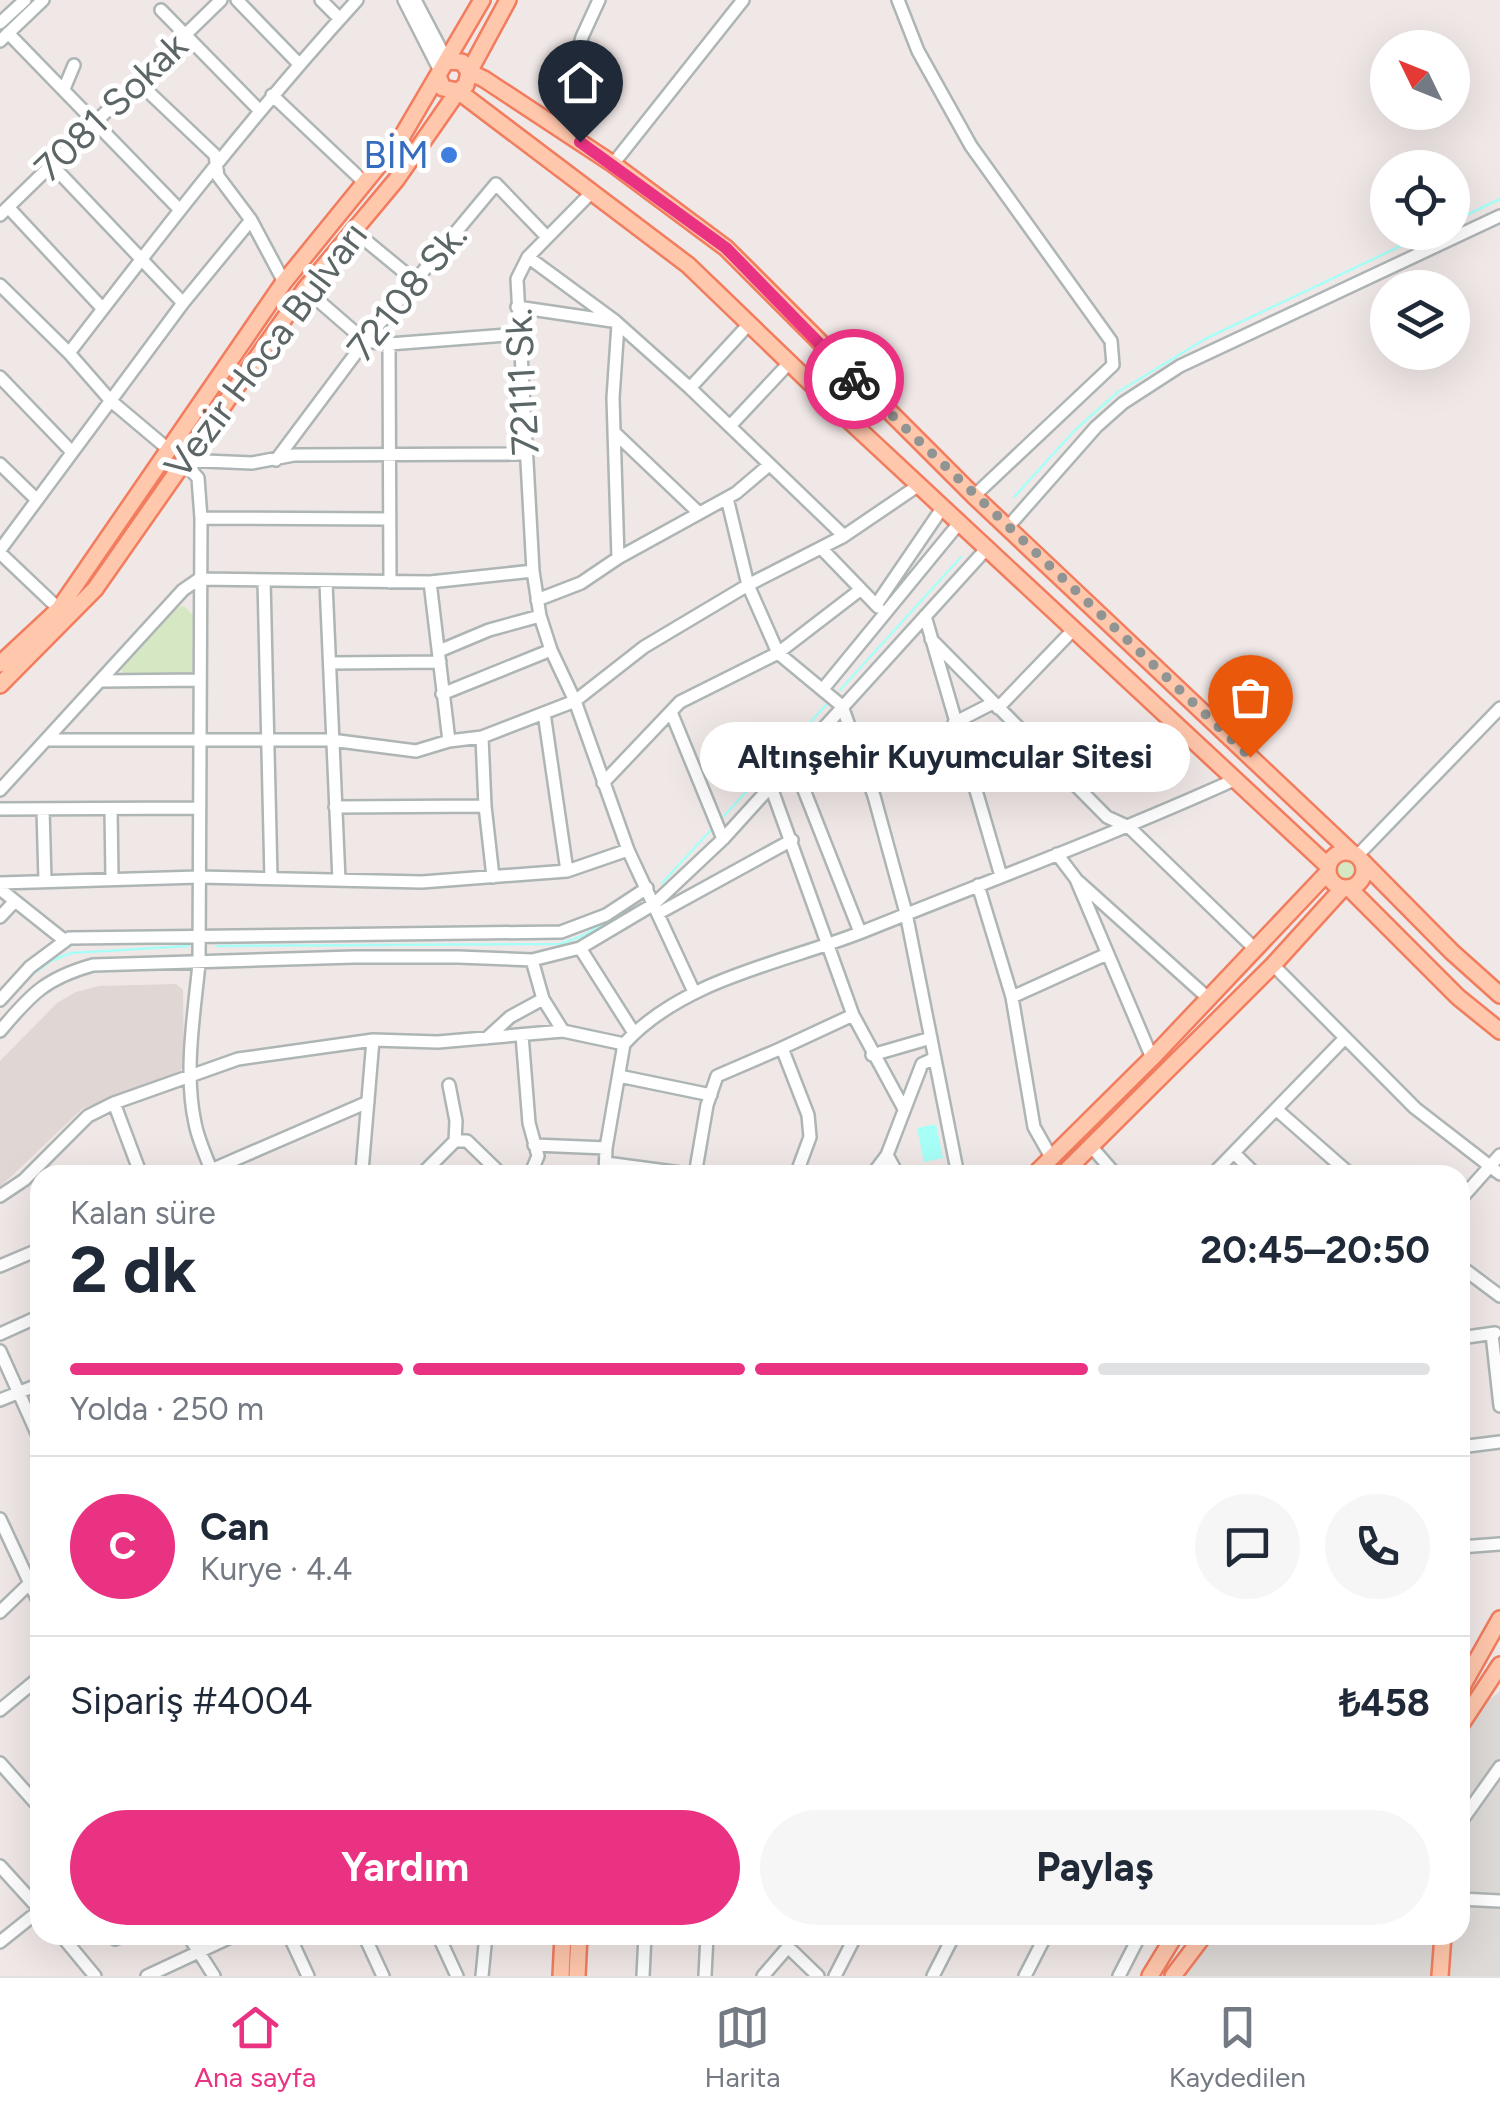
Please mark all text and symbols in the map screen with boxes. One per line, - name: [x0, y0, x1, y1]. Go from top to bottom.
- street label: 7081 Sokak: [25, 23, 197, 191]
- north arrow: [1370, 30, 1470, 130]
- map controls: [1370, 30, 1470, 370]
- pin: [538, 40, 623, 143]
- icon: home: [553, 55, 608, 110]
- place label: BİM: [363, 132, 429, 178]
- marker: BİM: [438, 144, 460, 166]
- button: locate: [1370, 150, 1470, 250]
- street label: Vezir Hoca Bulvarı: [155, 213, 377, 487]
- street label: 72108 Sk.: [337, 214, 477, 370]
- button: layers: [1370, 270, 1470, 370]
- street label: 72111 Sk.: [495, 307, 549, 457]
- courier: [804, 329, 904, 429]
- icon: bike: [827, 352, 882, 407]
- pin: [1208, 655, 1293, 758]
- icon: bag: [1223, 670, 1278, 725]
- callout: Altınşehir Kuyumcular Sitesi: [700, 722, 1190, 792]
- text: Altınşehir Kuyumcular Sitesi: [737, 738, 1153, 776]
- text: Kalan süre: [70, 1194, 216, 1232]
- text: 20:45–20:50: [1200, 1227, 1430, 1273]
- text: 2 dk: [70, 1230, 197, 1308]
- text: Yolda · 250 m: [70, 1390, 264, 1428]
- button: chat: [1195, 1494, 1300, 1599]
- button: phone: [1325, 1494, 1430, 1599]
- text: Can: [200, 1504, 269, 1550]
- text: C: [109, 1523, 136, 1569]
- text: Kurye · 4.4: [200, 1550, 352, 1588]
- text: Sipariş #4004: [70, 1678, 313, 1724]
- text: ₺458: [1339, 1680, 1430, 1726]
- button: Yardım: [70, 1810, 740, 1925]
- button: Paylaş: [760, 1810, 1430, 1925]
- tab: Ana sayfa: [194, 2000, 316, 2094]
- tab: Harita: [705, 2000, 781, 2094]
- tab: Kaydedilen: [1169, 2000, 1306, 2094]

